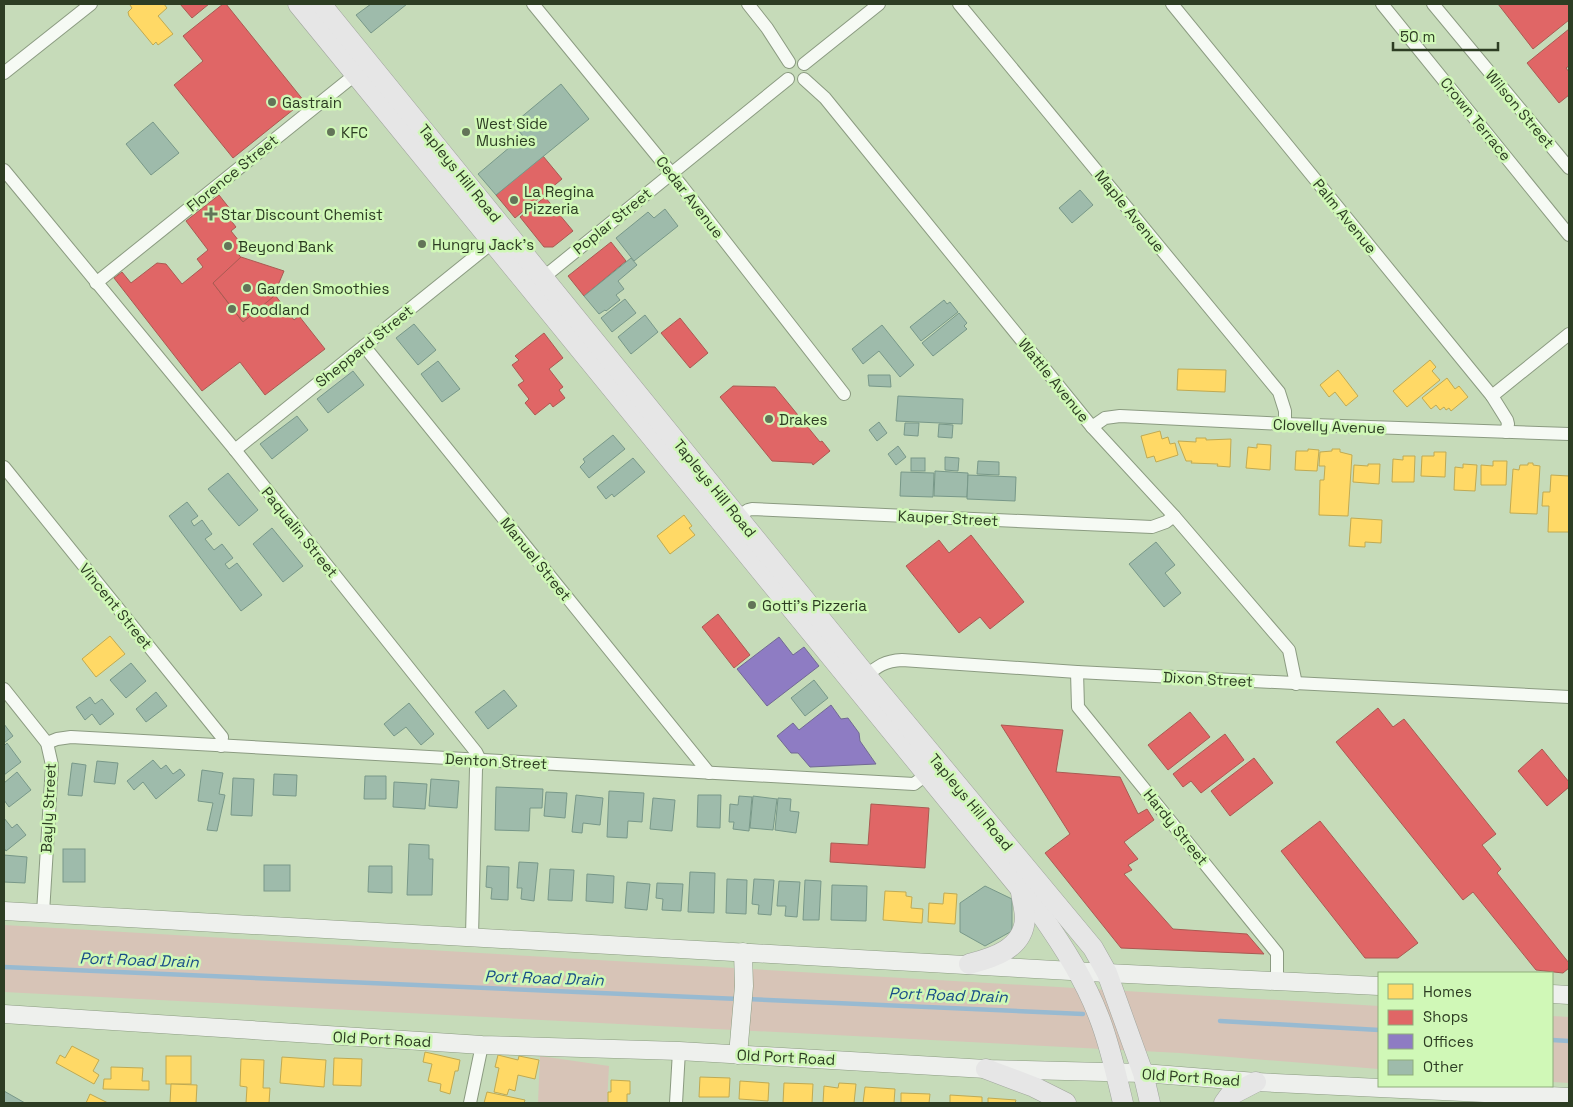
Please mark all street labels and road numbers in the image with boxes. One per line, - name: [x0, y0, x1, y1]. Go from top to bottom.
- street label: Wilson Street: [1482, 66, 1558, 152]
- street label: Crown Terrace: [1436, 73, 1516, 165]
- street label: Tapleys Hill Road: [415, 120, 505, 226]
- street label: Florence Street: [182, 130, 282, 216]
- street label: Cedar Avenue: [652, 152, 728, 242]
- street label: Maple Avenue: [1091, 166, 1169, 256]
- street label: Palm Avenue: [1309, 175, 1381, 257]
- street label: Poplar Street: [569, 184, 655, 258]
- street label: Sheppard Street: [311, 301, 417, 391]
- street label: Wattle Avenue: [1014, 334, 1094, 426]
- street label: Clovelly Avenue: [1273, 415, 1385, 437]
- street label: Tapleys Hill Road: [670, 435, 760, 541]
- street label: Paqualin Street: [258, 483, 342, 581]
- street label: Kauper Street: [897, 506, 999, 530]
- street label: Manuel Street: [496, 513, 576, 605]
- street label: Vincent Street: [75, 559, 157, 653]
- street label: Dixon Street: [1162, 667, 1254, 691]
- street label: Denton Street: [444, 749, 548, 773]
- street label: Tapleys Hill Road: [925, 750, 1017, 854]
- street label: Bayly Street: [36, 762, 60, 853]
- street label: Hardy Street: [1140, 785, 1213, 869]
- street label: Old Port Road: [332, 1027, 432, 1051]
- street label: Old Port Road: [736, 1045, 836, 1069]
- street label: Old Port Road: [1141, 1064, 1241, 1090]

